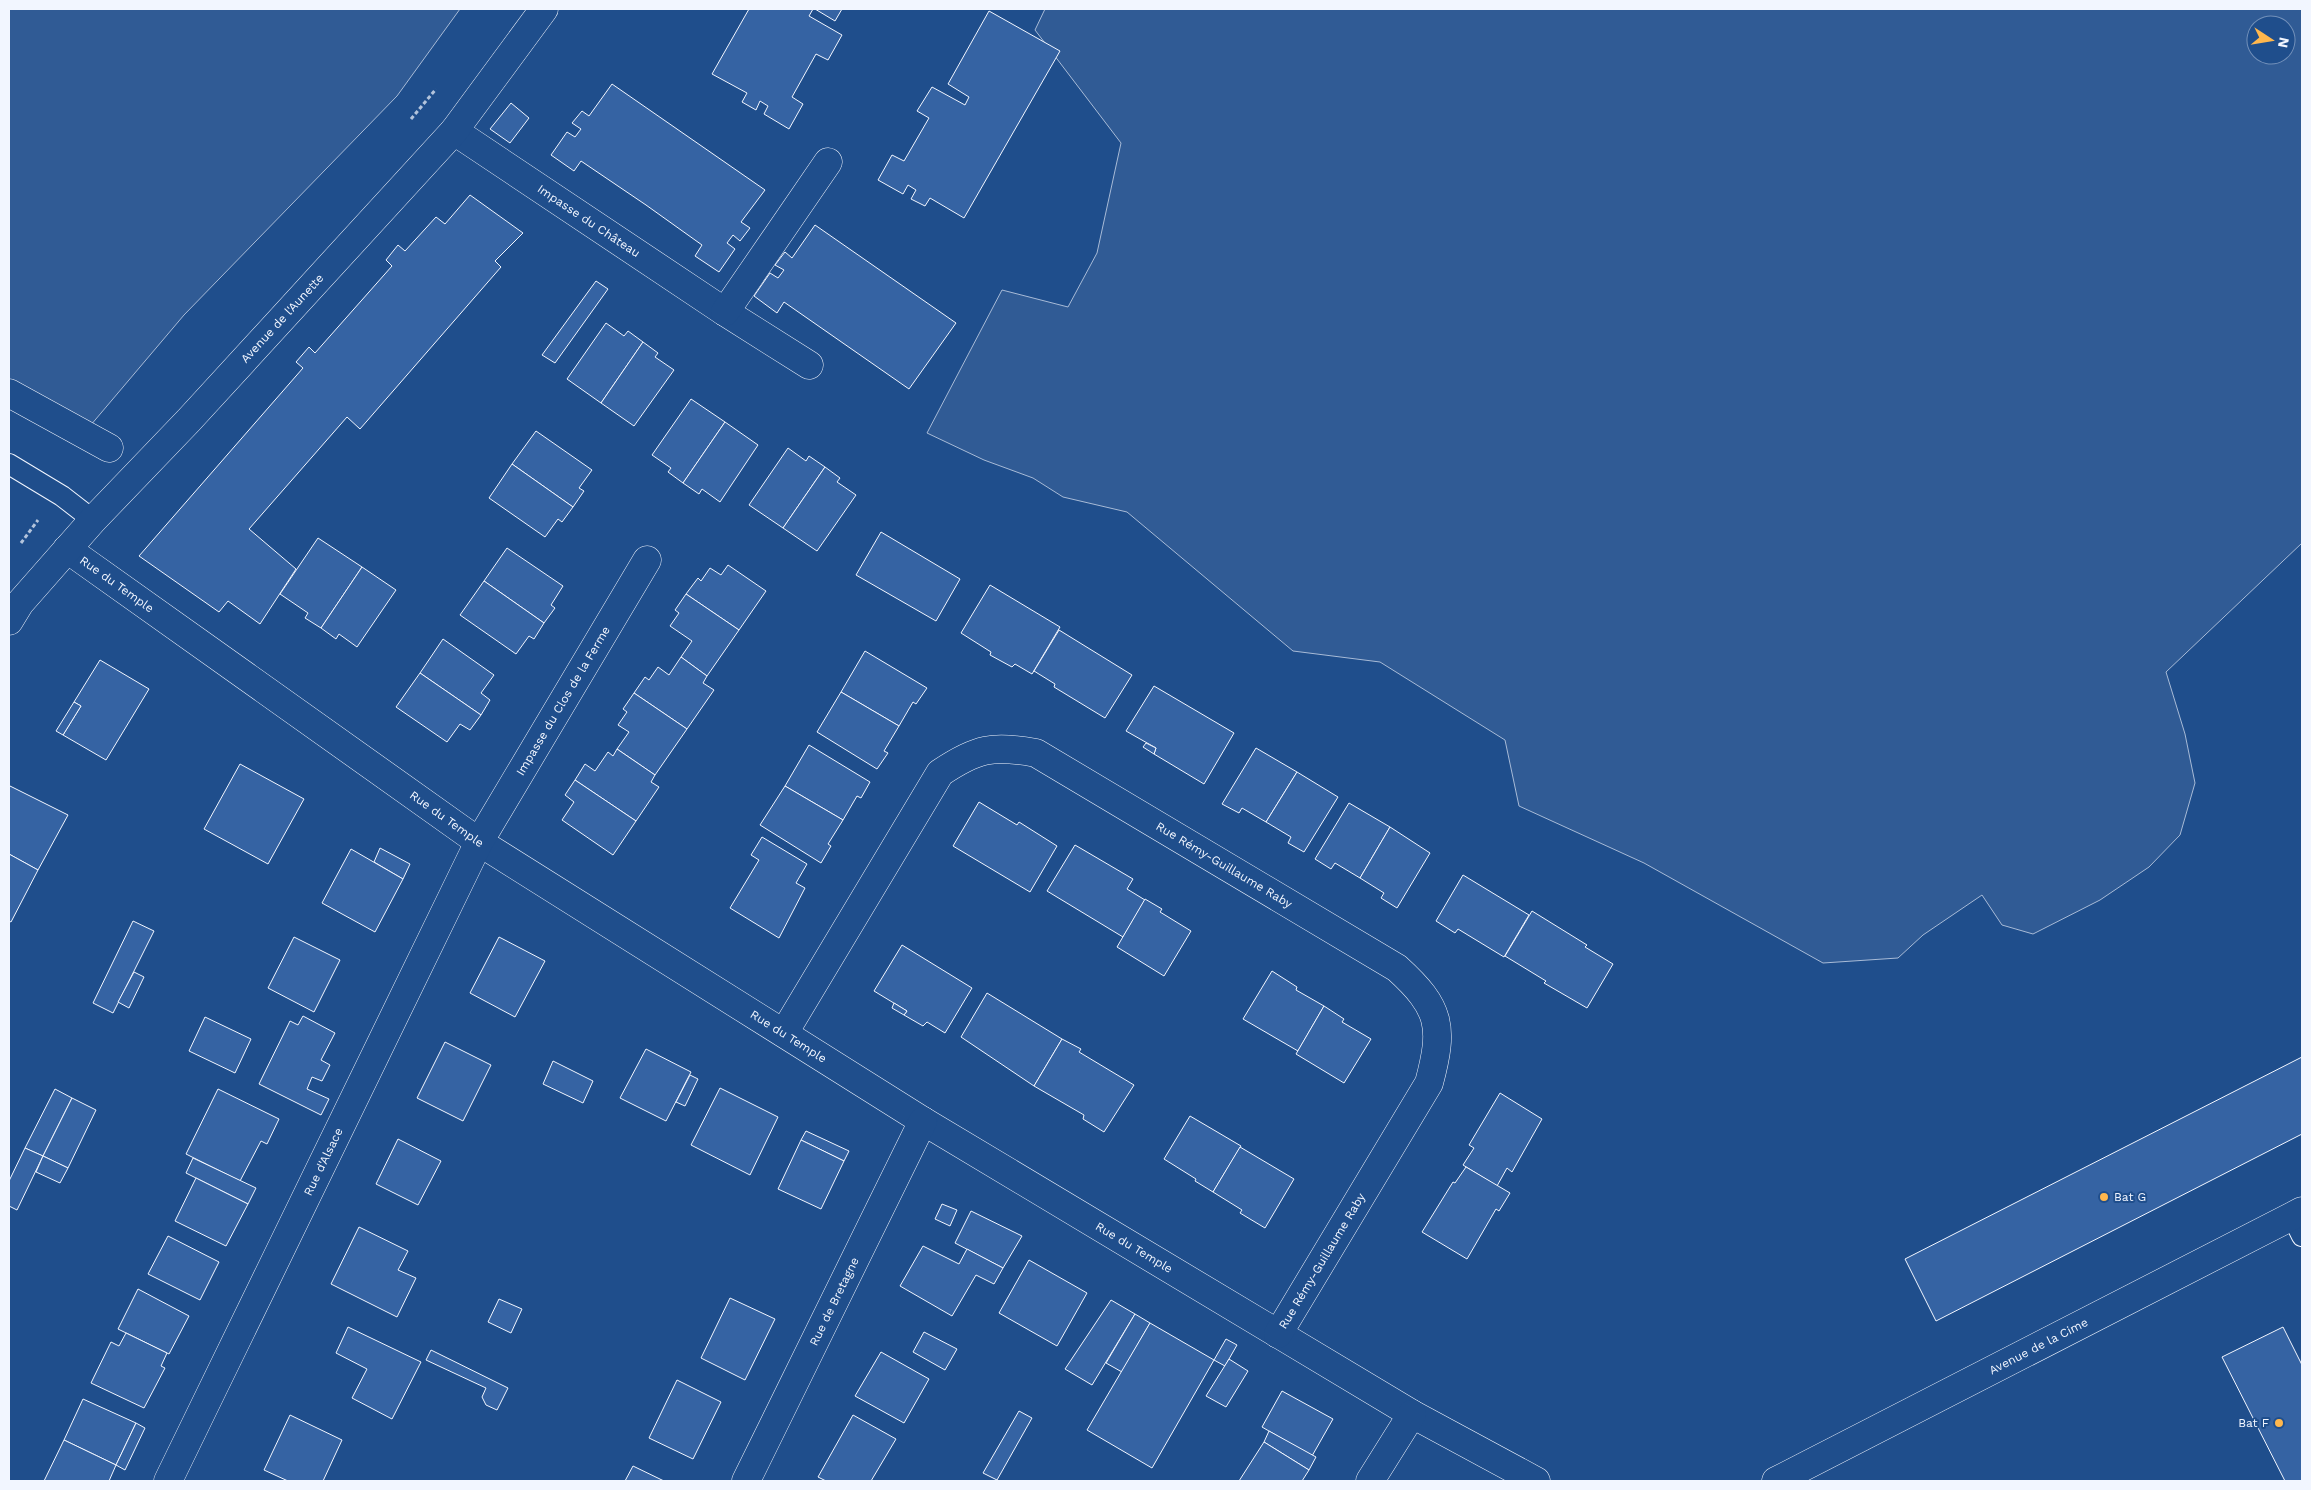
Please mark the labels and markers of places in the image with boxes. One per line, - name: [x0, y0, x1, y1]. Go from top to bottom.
- place label: Bat G: [2114, 1190, 2146, 1204]
- marker: Bat G: [2098, 1191, 2110, 1203]
- place label: Bat F: [2238, 1416, 2269, 1430]
- marker: Bat F: [2273, 1417, 2285, 1429]

